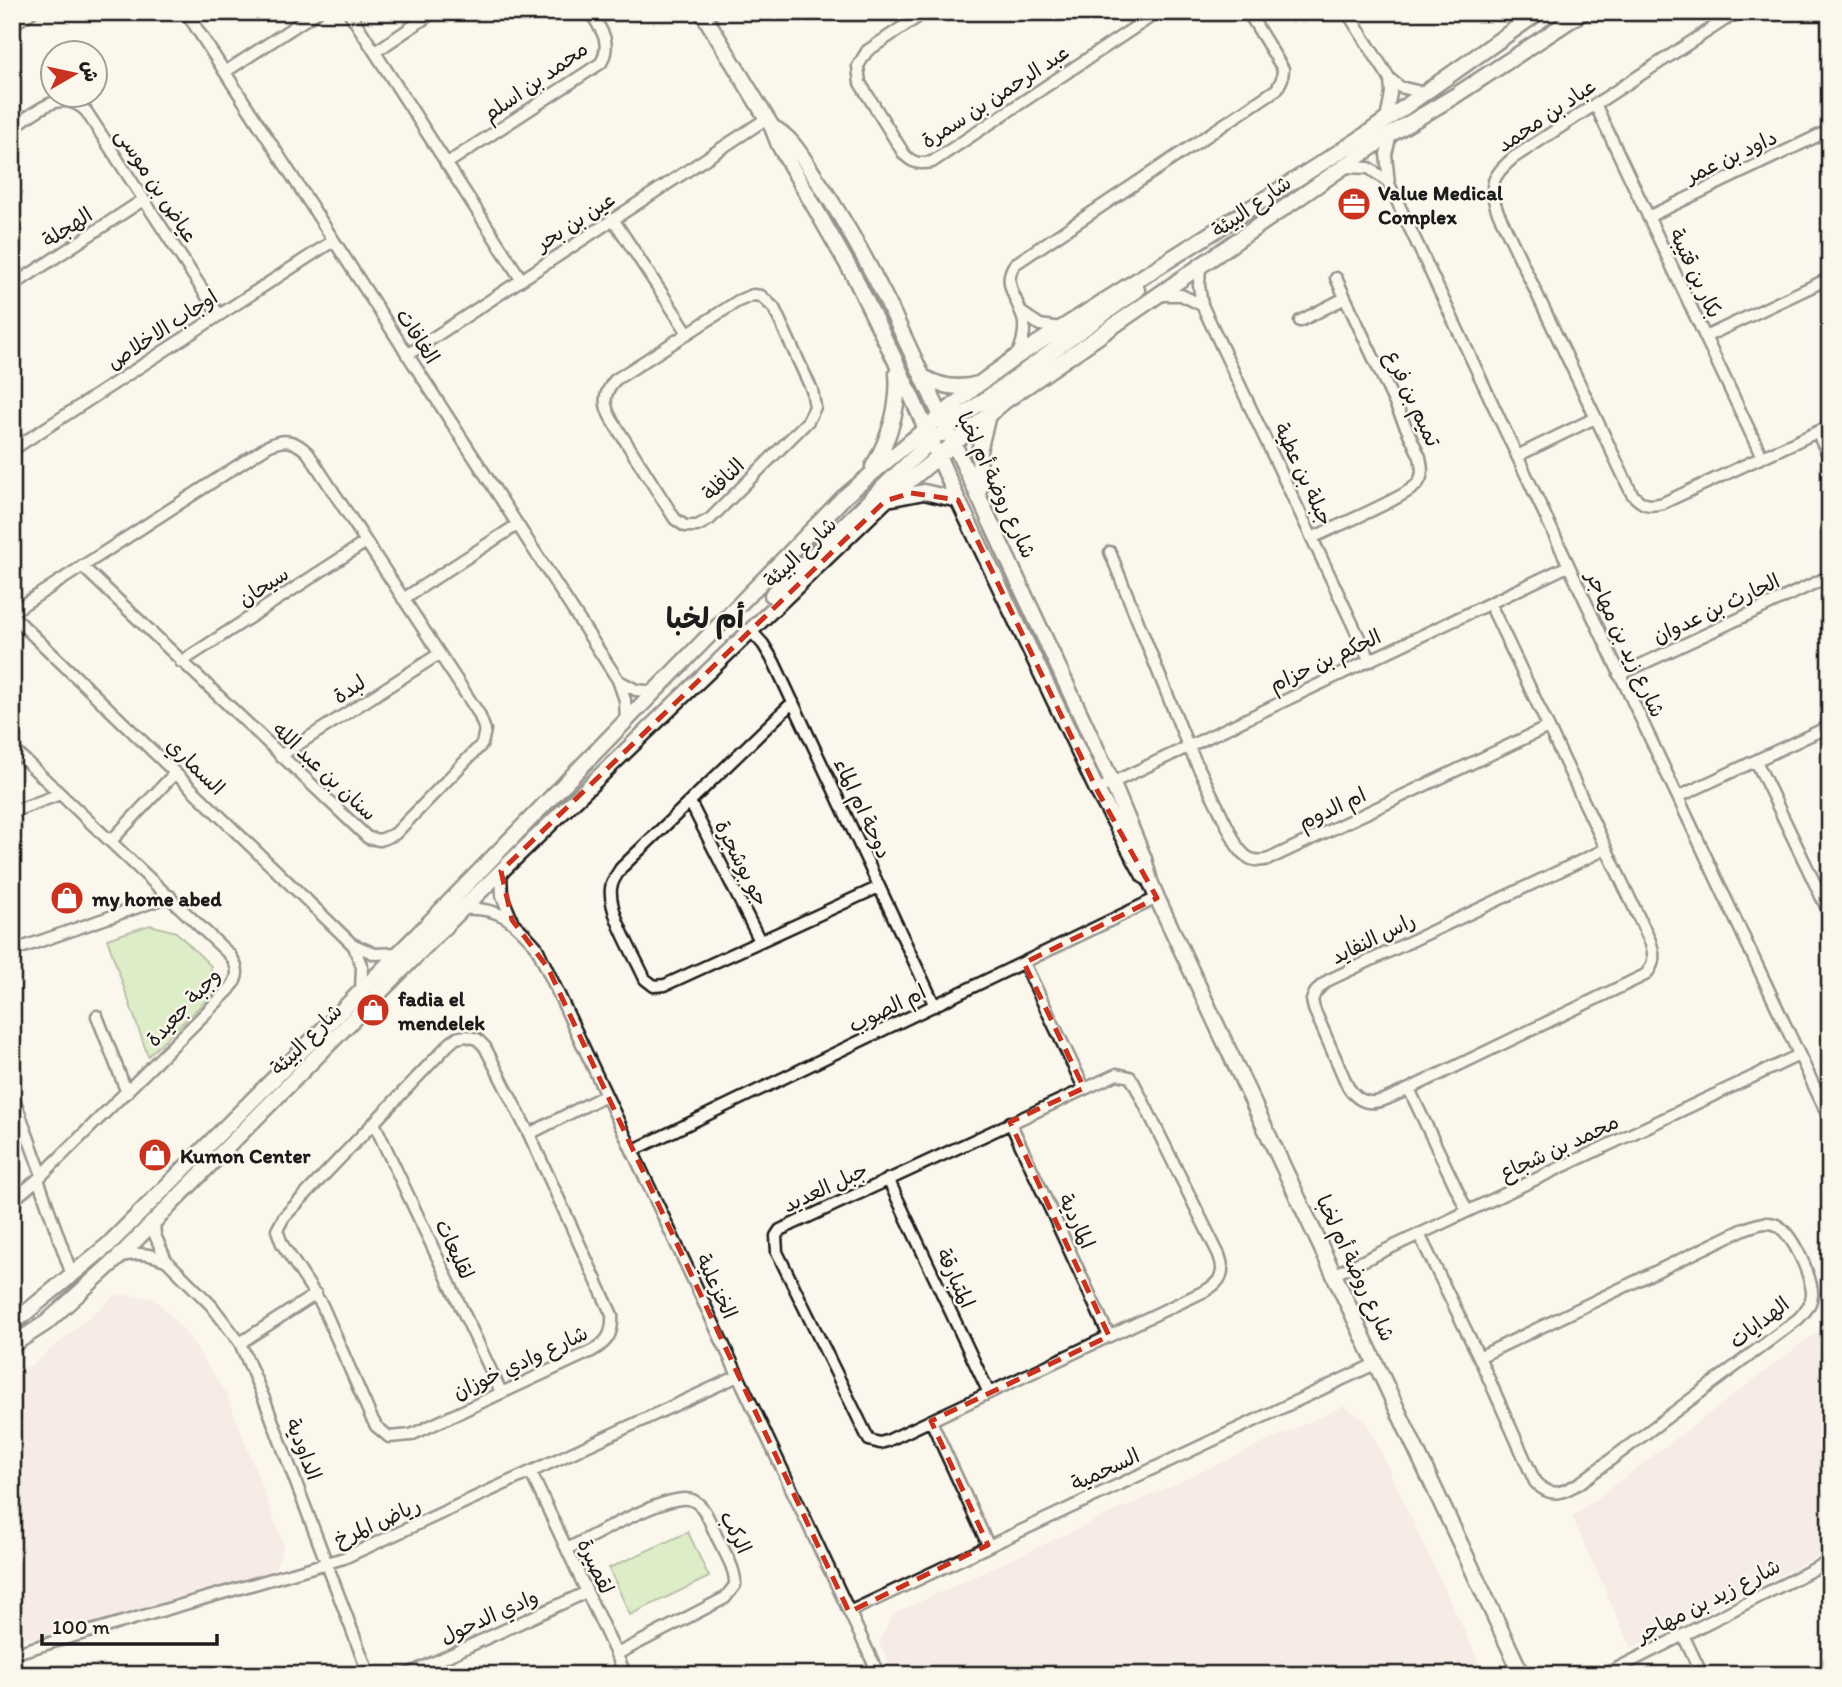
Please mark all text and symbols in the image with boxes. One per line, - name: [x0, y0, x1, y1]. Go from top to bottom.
- street label: محمد بن اسلم: [477, 35, 595, 130]
- north arrow: [38, 38, 108, 108]
- street label: عبد الرحمن بن سمرة: [916, 39, 1074, 154]
- text: ش: [77, 59, 103, 84]
- street label: عباد بن محمد: [1492, 73, 1601, 158]
- street label: عياض بن موسى: [109, 123, 203, 248]
- street label: داود بن عمر: [1679, 124, 1781, 190]
- street label: شارع البيئة: [1206, 170, 1297, 245]
- place label: Value Medical Complex: [1378, 180, 1504, 230]
- office icon: Value Medical Complex: [1335, 185, 1373, 223]
- street label: عين بن بحر: [529, 186, 620, 258]
- street label: الهجلة: [37, 202, 97, 252]
- street label: بكار بن قتيبة: [1663, 224, 1728, 322]
- street label: اوجاب الاخلاص: [102, 284, 223, 375]
- street label: الغافات: [391, 304, 445, 368]
- street label: تميم بن فرع: [1376, 346, 1447, 453]
- street label: شارع روضة أم لخبا: [949, 408, 1042, 564]
- street label: جبلة بن عطية: [1268, 419, 1339, 530]
- street label: النافلة: [697, 453, 749, 505]
- street label: شارع البيئة: [758, 511, 844, 595]
- street label: سيحان: [233, 560, 293, 612]
- street label: شارع زيد بن مهاجر: [1578, 565, 1671, 722]
- street label: الحارث بن عدوان: [1648, 568, 1784, 649]
- district label: أم لخبا: [666, 601, 745, 640]
- street label: الحكم بن حزام: [1265, 623, 1386, 700]
- street label: لبدة: [328, 669, 370, 709]
- street label: سنان بن عبد الله: [267, 716, 382, 826]
- street label: السماري: [159, 732, 230, 802]
- street label: دوحة ام الماء: [825, 754, 897, 864]
- street label: ام الدوم: [1294, 782, 1371, 838]
- street label: جو بوشجرة: [709, 816, 774, 911]
- shop icon: my home abed: [48, 879, 86, 917]
- place label: my home abed: [91, 886, 222, 912]
- street label: راس النفايد: [1327, 907, 1419, 969]
- street label: وجبة جعيدة: [140, 963, 226, 1052]
- street label: ام الصوب: [844, 979, 932, 1041]
- place label: fadia el mendelek: [397, 986, 485, 1035]
- shop icon: fadia el mendelek: [354, 991, 392, 1029]
- street label: شارع البيئة: [265, 998, 349, 1082]
- street label: محمد بن شجاع: [1495, 1109, 1624, 1188]
- shop icon: Kumon Center: [136, 1136, 174, 1174]
- place label: Kumon Center: [180, 1143, 311, 1168]
- street label: جبل العديد: [779, 1156, 872, 1218]
- street label: الماردية: [1053, 1189, 1101, 1253]
- street label: شارع روضة أم لخبا: [1308, 1191, 1401, 1347]
- street label: لقليعات: [430, 1215, 480, 1283]
- street label: المتبارقة: [930, 1244, 981, 1312]
- street label: الخزعلية: [691, 1249, 743, 1323]
- street label: الهدايات: [1724, 1291, 1794, 1353]
- street label: شارع وادي خوزان: [448, 1320, 593, 1407]
- street label: الداودية: [281, 1415, 327, 1483]
- street label: السحمية: [1067, 1442, 1143, 1496]
- street label: رياض المرخ: [330, 1492, 425, 1554]
- street label: الركب: [714, 1506, 757, 1558]
- street label: لقصيرة: [572, 1534, 620, 1598]
- street label: شارع زيد بن مهاجر: [1630, 1553, 1786, 1651]
- street label: وادي الدحول: [436, 1583, 543, 1651]
- scale bar: [42, 1603, 217, 1647]
- text: 100 m: [52, 1614, 110, 1639]

